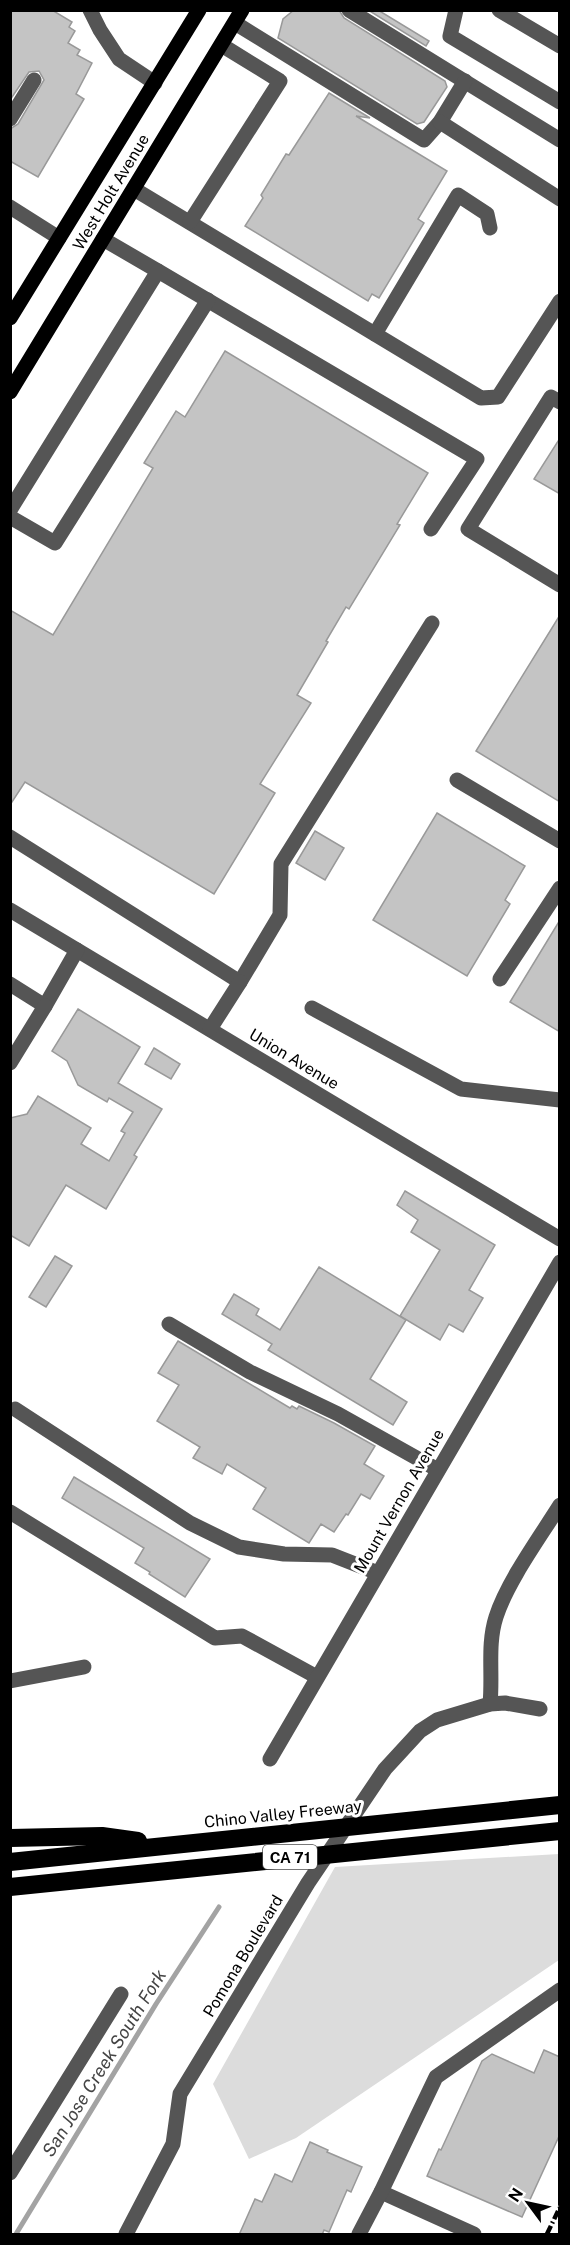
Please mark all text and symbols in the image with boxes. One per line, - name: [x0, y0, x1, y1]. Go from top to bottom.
- street label: West Holt Avenue: [69, 131, 153, 253]
- street label: Union Avenue: [246, 1025, 342, 1093]
- street label: Mount Vernon Avenue: [350, 1426, 448, 1576]
- street label: Chino Valley Freeway: [203, 1796, 363, 1832]
- road number: CA 71: [263, 1845, 317, 1869]
- street label: Pomona Boulevard: [199, 1892, 287, 2020]
- water label: San Jose Creek South Fork: [38, 1965, 170, 2160]
- north arrow: [498, 2173, 558, 2233]
- text: N: [504, 2185, 527, 2206]

